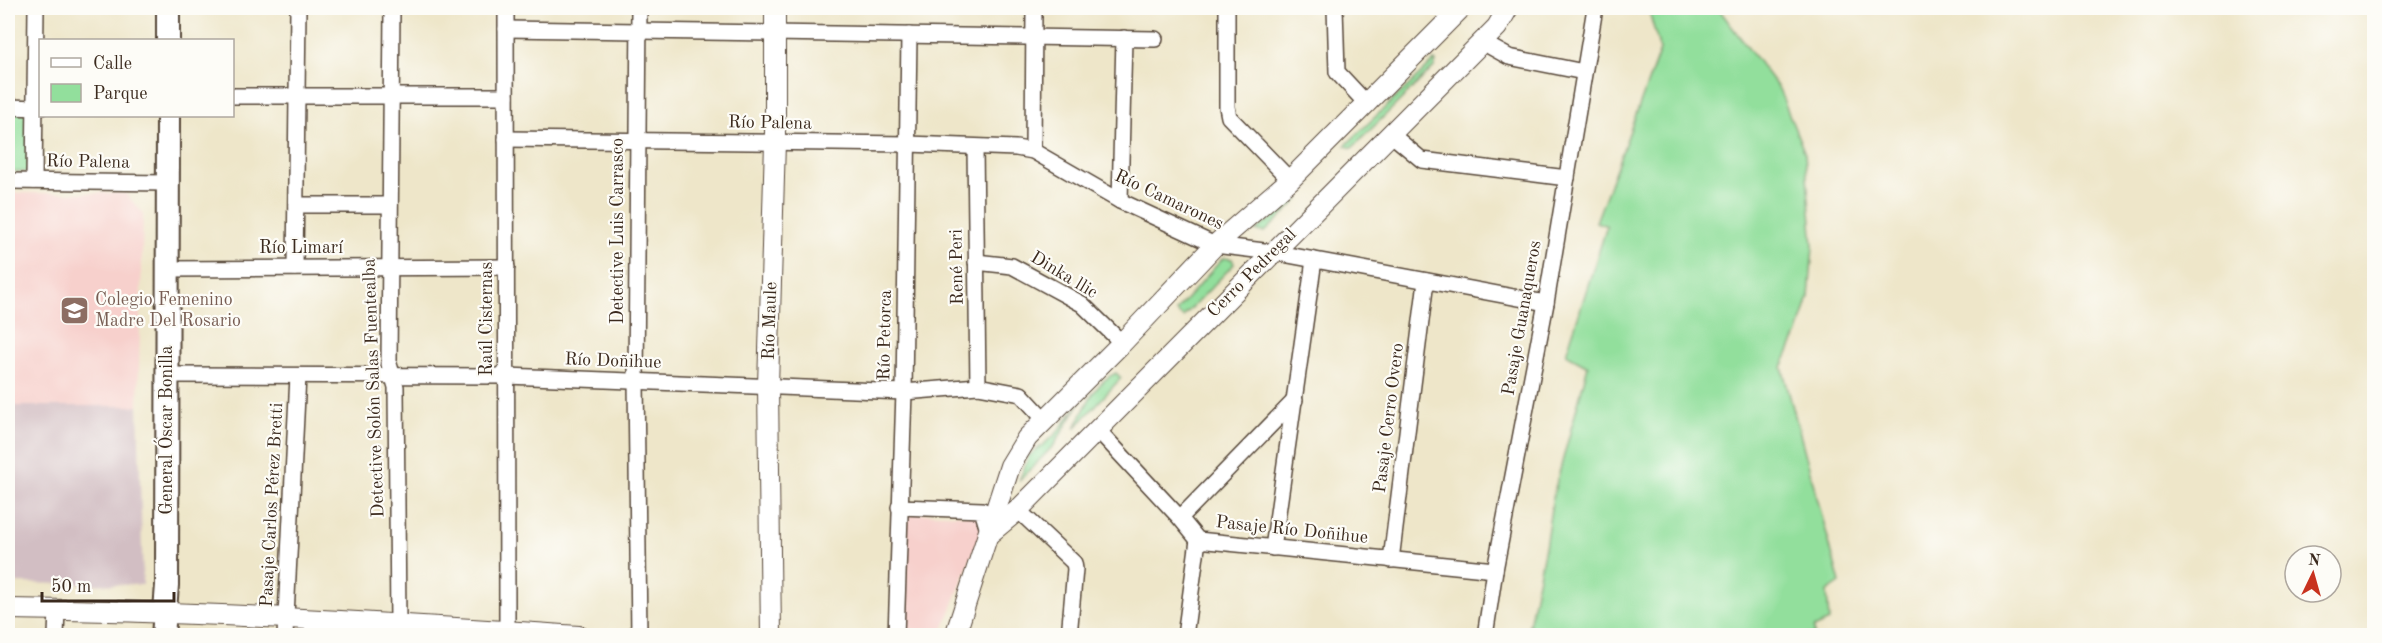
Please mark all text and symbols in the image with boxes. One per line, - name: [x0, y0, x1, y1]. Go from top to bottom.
- legend: [39, 39, 234, 117]
- text: Calle: [93, 55, 132, 73]
- text: Parque: [93, 85, 148, 103]
- street label: Río Palena: [728, 113, 812, 133]
- street label: Detective Luis Carrasco: [609, 138, 627, 324]
- street label: Río Palena: [46, 152, 130, 172]
- street label: Río Camarones: [1112, 167, 1226, 233]
- street label: Cerro Pedregal: [1204, 225, 1300, 321]
- street label: René Peri: [947, 229, 967, 305]
- street label: Río Limarí: [259, 239, 343, 257]
- street label: Pasaje Guanaqueros: [1499, 239, 1545, 397]
- street label: Dinka llic: [1028, 248, 1101, 302]
- street label: Detective Solón Salas Fuentealba: [360, 258, 388, 518]
- street label: Raúl Cisternas: [478, 262, 496, 376]
- street label: Río Maule: [760, 281, 780, 361]
- street label: Río Petorca: [875, 289, 895, 380]
- place label: Colegio Femenino Madre Del Rosario: [95, 291, 241, 330]
- school or university icon: Colegio Femenino Madre Del Rosario: [58, 294, 90, 326]
- street label: Pasaje Cerro Overo: [1371, 342, 1407, 494]
- street label: General Óscar Bonilla: [153, 345, 176, 515]
- street label: Río Doñihue: [564, 350, 662, 372]
- street label: Pasaje Carlos Pérez Bretti: [258, 402, 286, 608]
- street label: Pasaje Río Doñihue: [1215, 513, 1369, 547]
- north arrow: [2283, 544, 2343, 604]
- text: N: [2307, 553, 2322, 570]
- scale bar: [42, 565, 174, 603]
- text: 50 m: [51, 578, 91, 596]

